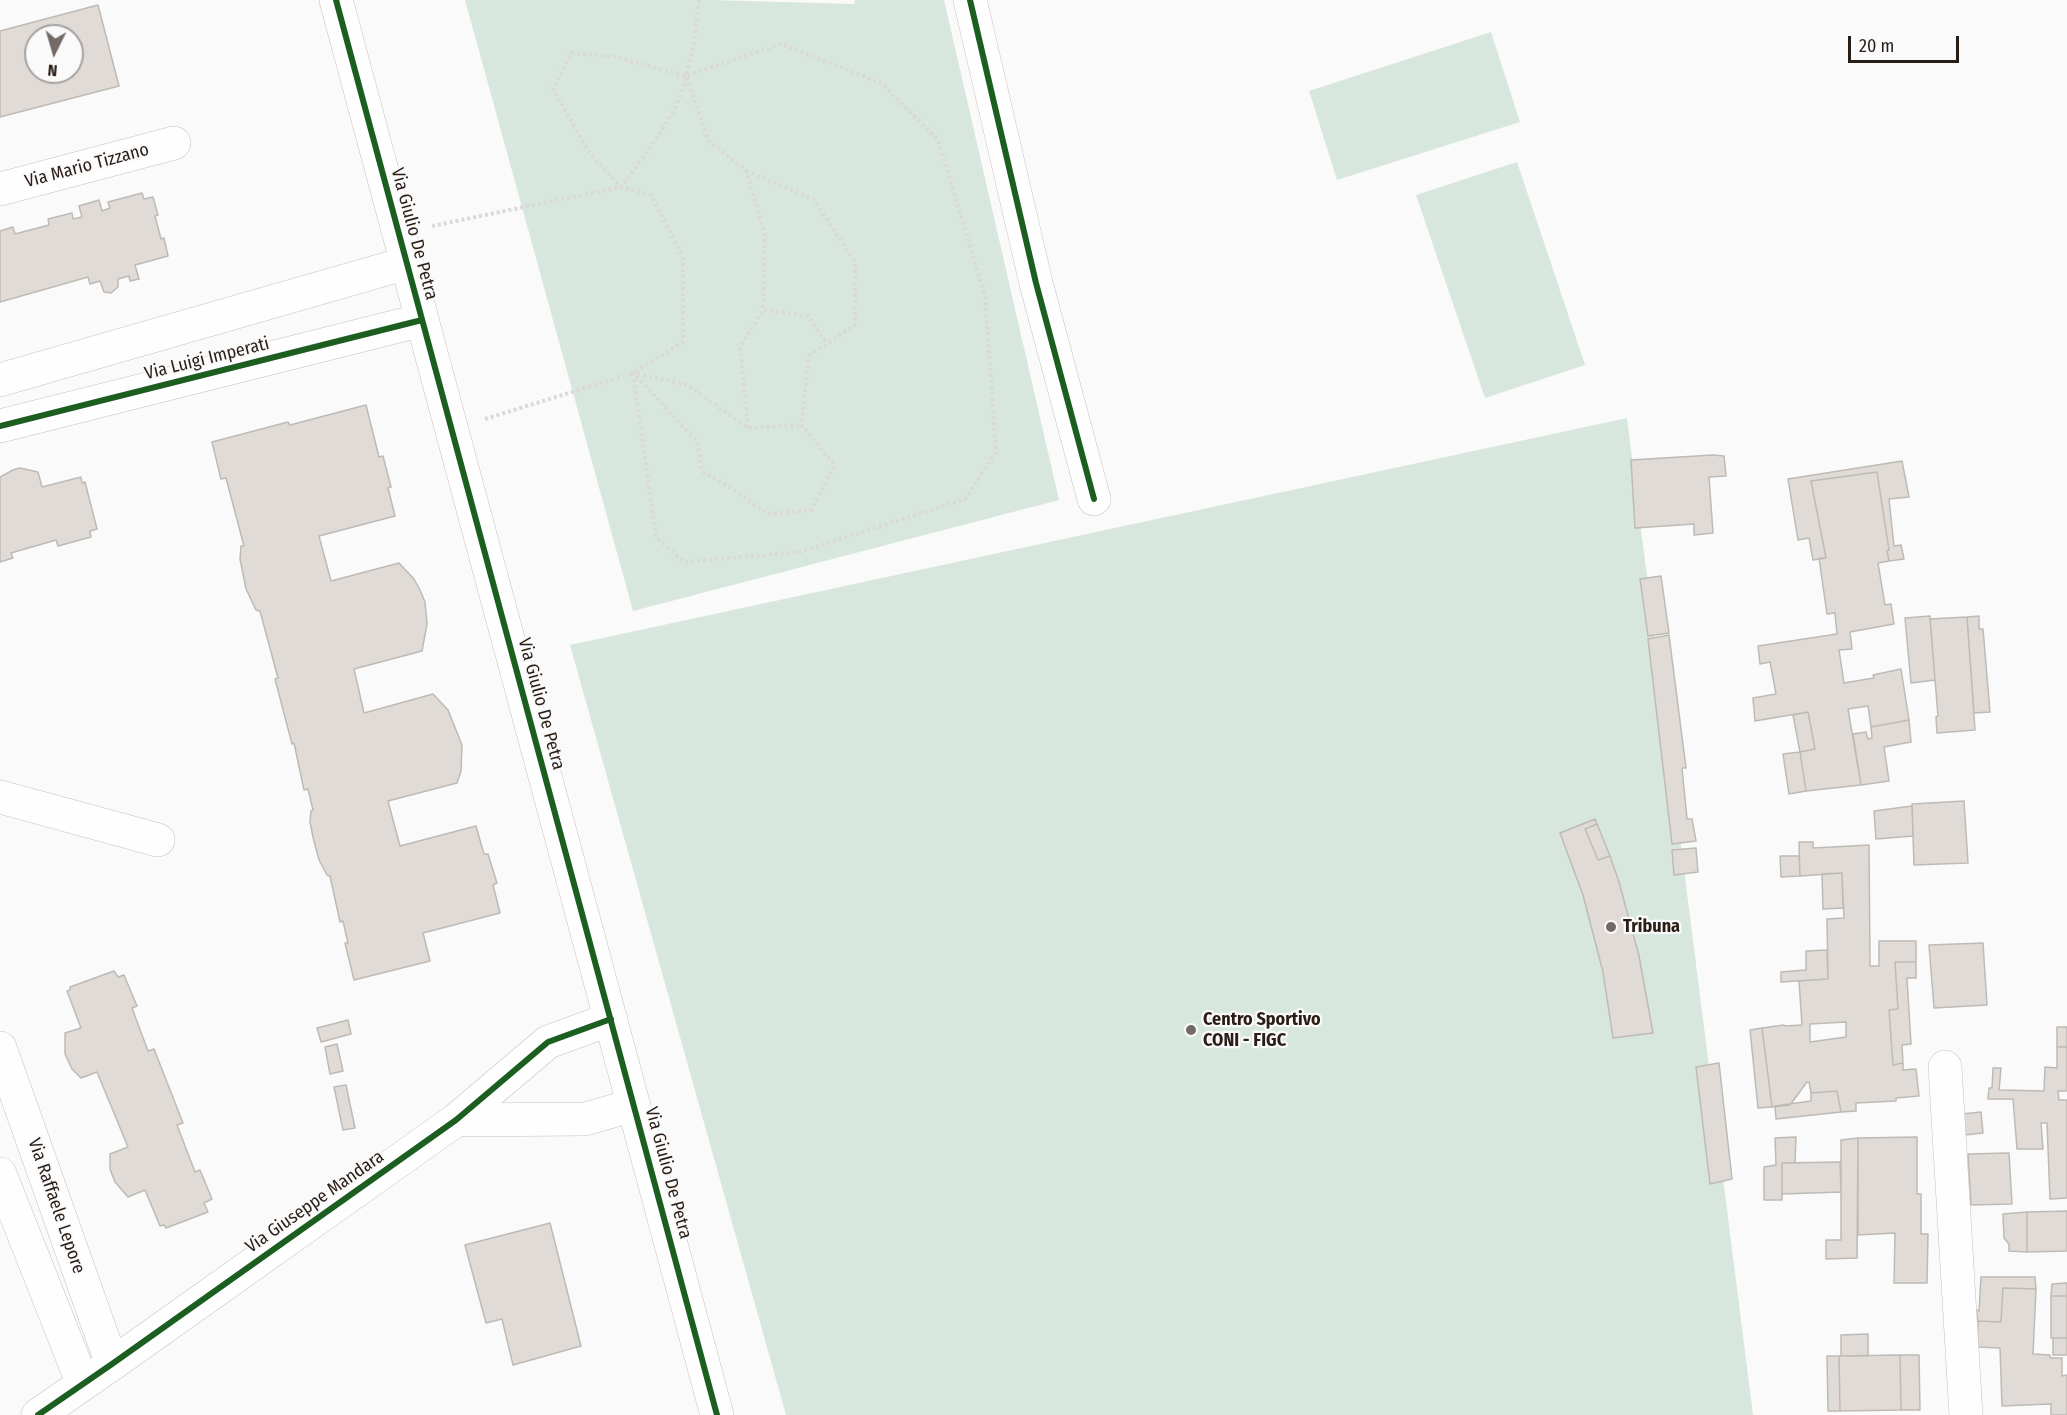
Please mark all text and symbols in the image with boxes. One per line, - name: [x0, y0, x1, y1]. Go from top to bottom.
- north arrow: [24, 24, 84, 84]
- scale bar: [1851, 24, 1962, 62]
- text: 20 m: [1859, 35, 1894, 57]
- text: N: [47, 61, 58, 80]
- street label: Via Mario Tizzano: [23, 139, 151, 193]
- street label: Via Giulio De Petra: [386, 166, 442, 302]
- street label: Via Luigi Imperati: [142, 333, 272, 385]
- street label: Via Giulio De Petra: [513, 636, 569, 772]
- place label: Tribuna: [1623, 916, 1680, 938]
- marker: Tribuna: [1604, 920, 1618, 934]
- place label: Centro Sportivo CONI - FIGC: [1203, 1009, 1321, 1052]
- marker: Centro Sportivo CONI - FIGC: [1184, 1023, 1198, 1037]
- street label: Via Giulio De Petra: [640, 1105, 696, 1241]
- street label: Via Raffaele Lepore: [23, 1136, 89, 1276]
- street label: Via Giuseppe Mandara: [242, 1146, 388, 1258]

